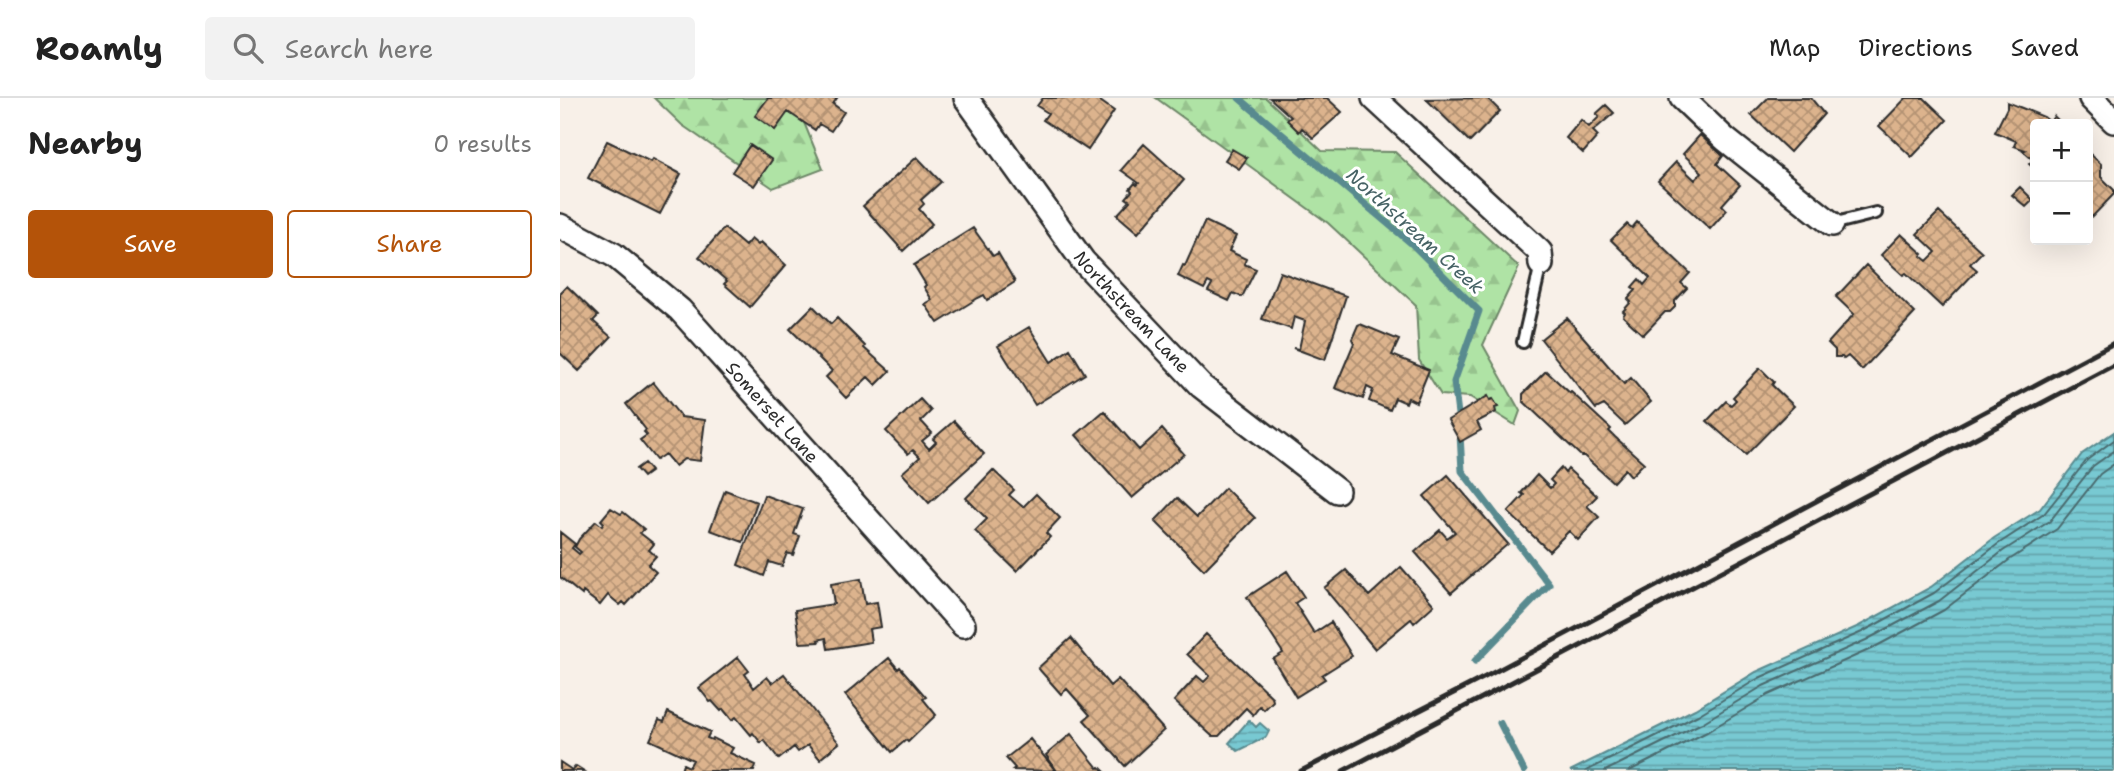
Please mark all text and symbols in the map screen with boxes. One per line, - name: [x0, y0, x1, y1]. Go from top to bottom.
- search box: [205, 17, 695, 80]
- text: Roamly: [35, 26, 163, 71]
- icon: search: [229, 29, 267, 67]
- text: Search here: [285, 31, 433, 66]
- text: Map: [1769, 32, 1820, 64]
- text: Directions: [1858, 32, 1973, 64]
- text: Saved: [2011, 32, 2079, 64]
- map controls: [2030, 119, 2093, 245]
- button: +: [2030, 119, 2093, 182]
- text: Nearby: [28, 123, 143, 164]
- text: 0 results: [433, 129, 532, 159]
- water label: Northstream Creek: [1341, 163, 1489, 300]
- button: −: [2030, 182, 2093, 245]
- button: Save: [28, 210, 273, 278]
- button: Share: [287, 210, 532, 278]
- street label: Northstream Lane: [1068, 246, 1195, 378]
- street label: Somerset Lane: [720, 357, 824, 468]

